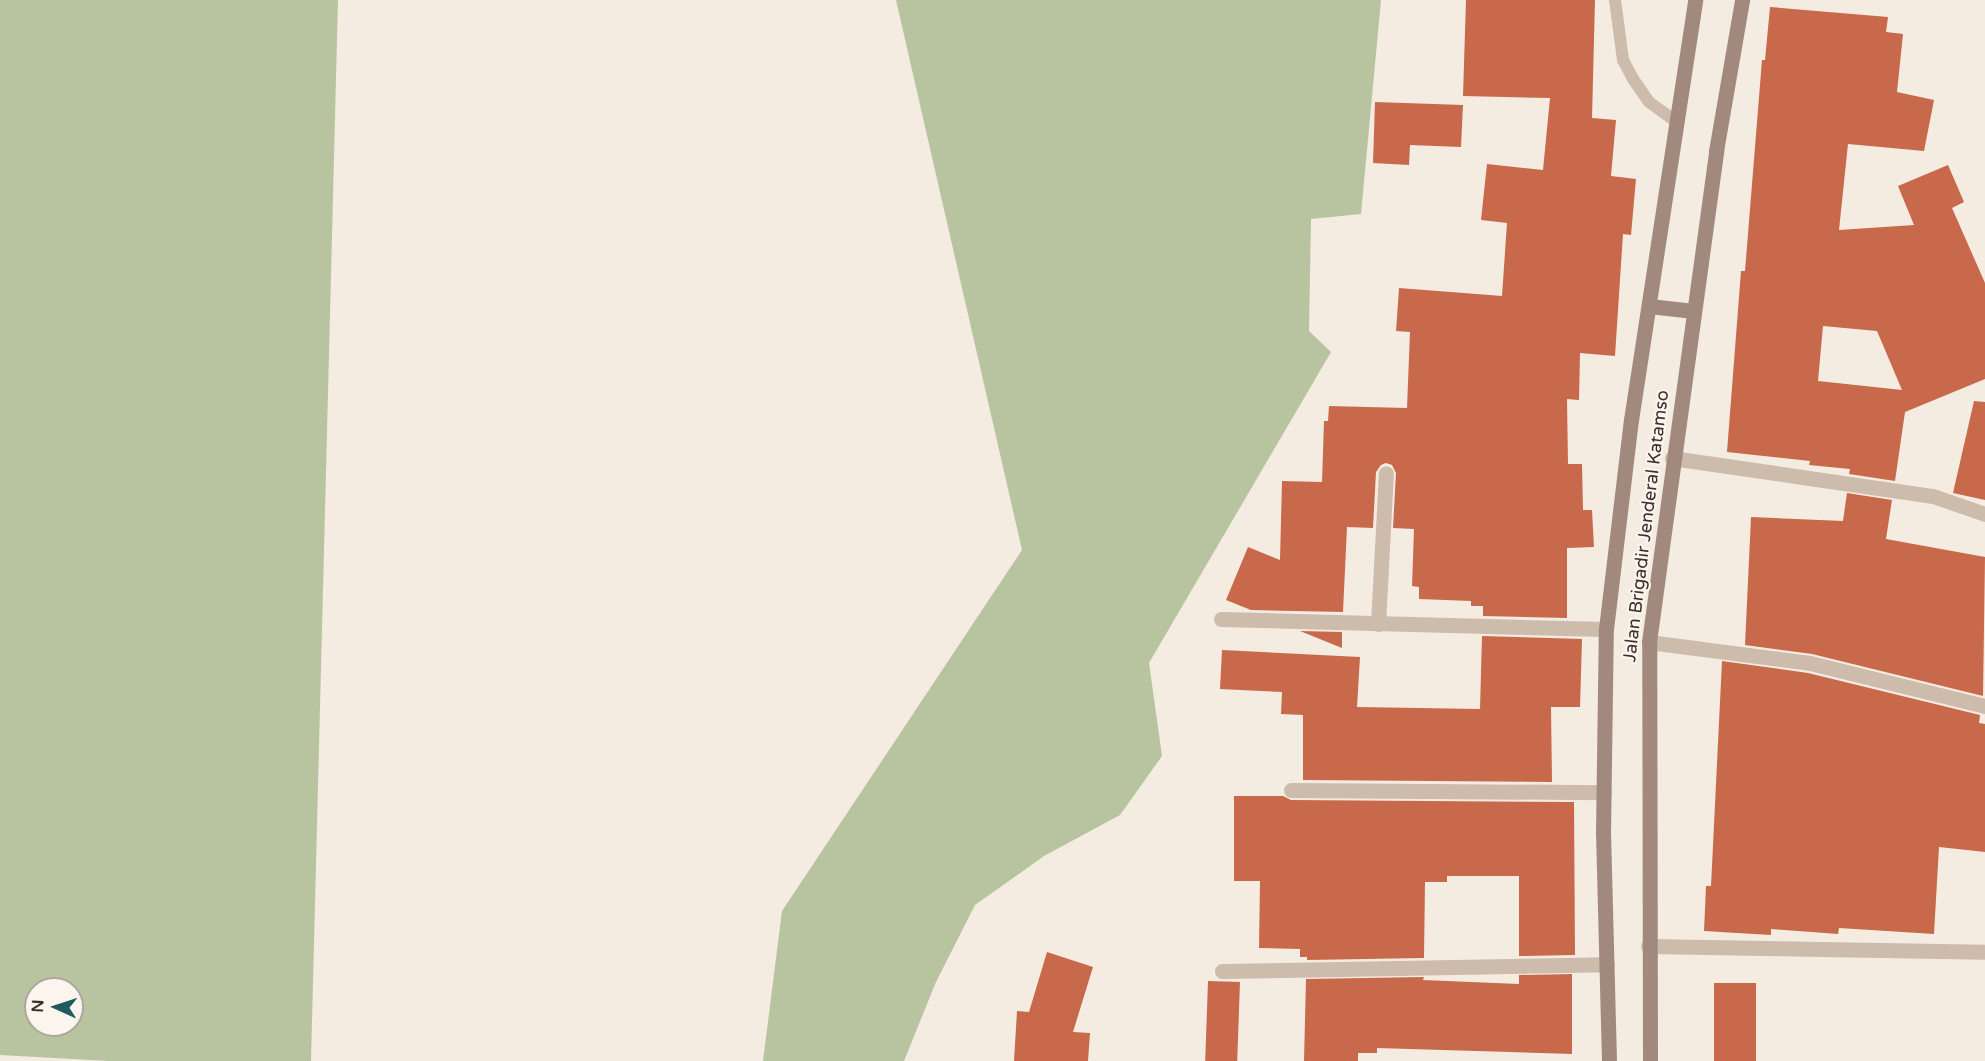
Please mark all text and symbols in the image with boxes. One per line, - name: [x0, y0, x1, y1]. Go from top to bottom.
- street label: Jalan Brigadir Jenderal Katamso: [1619, 389, 1673, 663]
- north arrow: [24, 977, 84, 1037]
- text: N: [28, 999, 48, 1013]

